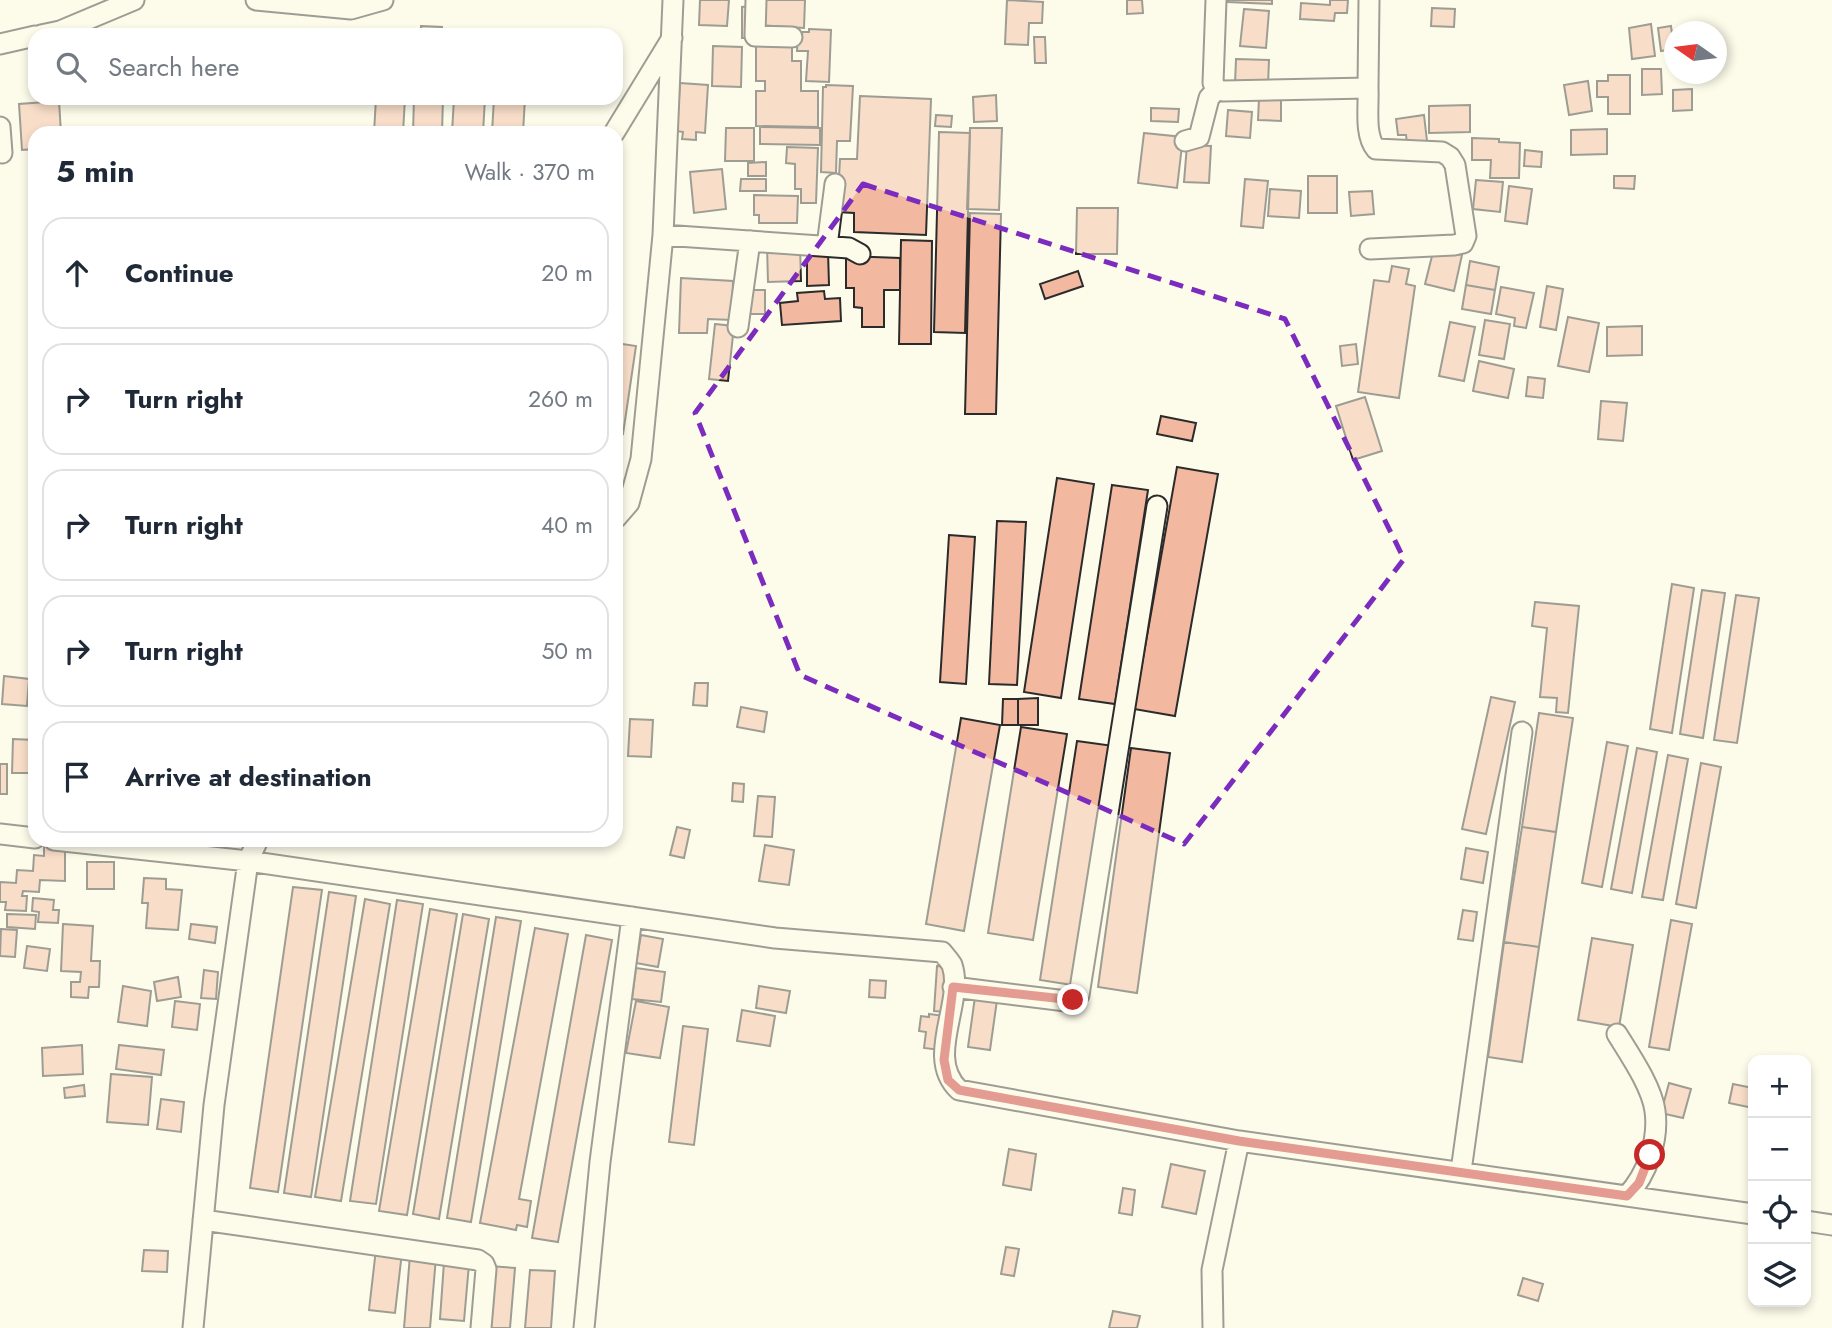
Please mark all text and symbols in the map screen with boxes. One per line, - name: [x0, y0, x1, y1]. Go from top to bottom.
- north arrow: [1664, 21, 1727, 84]
- search box: [28, 28, 623, 105]
- icon: search: [52, 48, 90, 86]
- text: Search here: [108, 48, 240, 86]
- text: 5 min: [56, 150, 134, 193]
- text: Walk · 370 m: [464, 155, 595, 189]
- icon: ahead: [58, 254, 96, 292]
- text: Continue: [125, 254, 234, 292]
- text: 20 m: [541, 256, 593, 290]
- icon: right: [58, 380, 96, 418]
- text: Turn right: [125, 380, 243, 418]
- text: 260 m: [528, 382, 593, 416]
- icon: right: [58, 506, 96, 544]
- text: Turn right: [125, 506, 243, 544]
- text: 40 m: [541, 508, 593, 542]
- icon: right: [58, 632, 96, 670]
- text: Turn right: [125, 632, 243, 670]
- text: 50 m: [541, 634, 593, 668]
- icon: arrive: [58, 758, 96, 796]
- text: Arrive at destination: [125, 758, 372, 796]
- route end: [1057, 984, 1088, 1015]
- map controls: [1748, 1055, 1811, 1307]
- button: +: [1748, 1055, 1811, 1118]
- button: −: [1748, 1118, 1811, 1181]
- route start: [1634, 1139, 1665, 1170]
- button: locate: [1748, 1181, 1811, 1244]
- button: layers: [1748, 1244, 1811, 1307]

